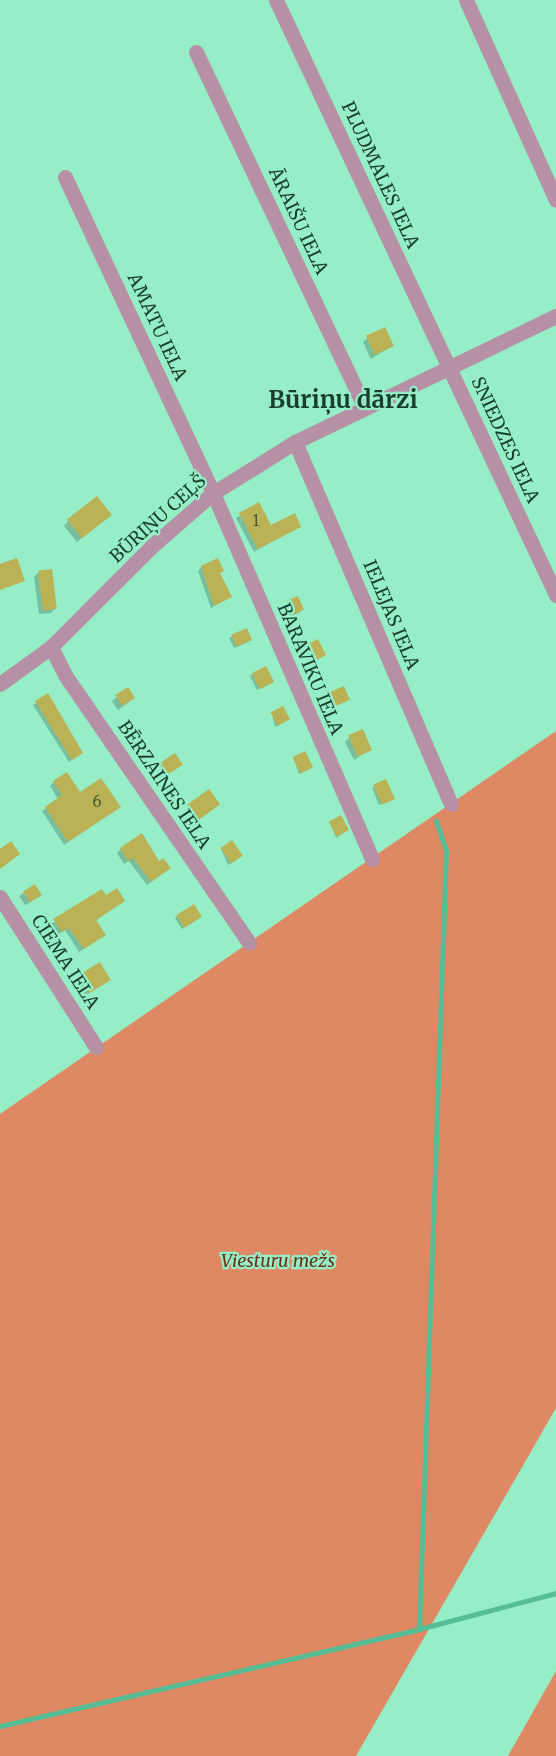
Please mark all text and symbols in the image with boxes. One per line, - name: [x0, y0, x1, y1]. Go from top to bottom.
- street label: PLUDMALES IELA: [337, 98, 423, 252]
- street label: ĀRAIŠU IELA: [264, 164, 332, 278]
- street label: AMATU IELA: [123, 270, 191, 384]
- street label: SNIEDZES IELA: [466, 374, 544, 506]
- district label: Būriņu dārzi: [268, 386, 418, 414]
- street label: BŪRIŅU CEĻŠ: [106, 470, 210, 568]
- house number: 1: [253, 512, 259, 530]
- street label: IELEJAS IELA: [358, 557, 424, 673]
- street label: BARAVIKU IELA: [273, 600, 347, 738]
- street label: BĒRZAINES IELA: [113, 717, 215, 853]
- house number: 6: [92, 793, 102, 811]
- street label: CIEMA IELA: [27, 911, 103, 1013]
- park label: Viesturu mežs: [221, 1250, 335, 1272]

